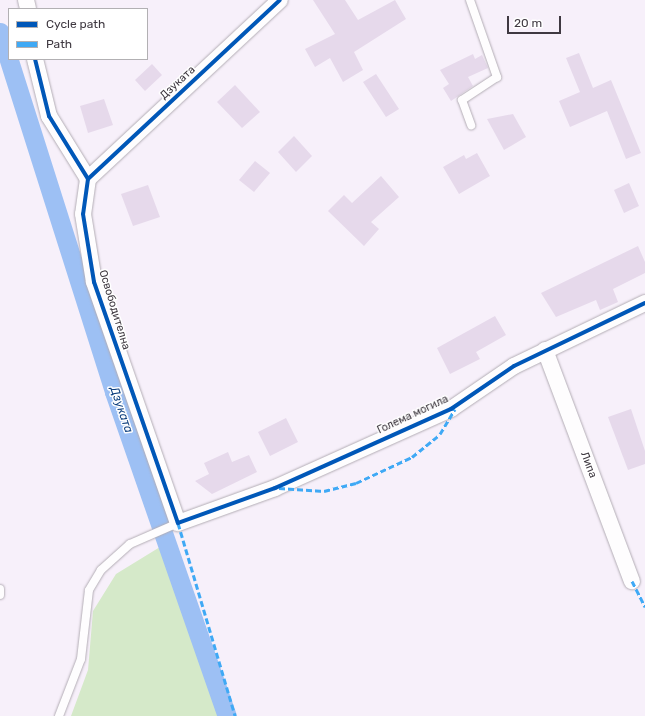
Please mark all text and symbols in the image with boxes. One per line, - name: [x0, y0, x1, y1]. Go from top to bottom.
- legend: [8, 8, 148, 60]
- scale bar: [509, 8, 563, 34]
- text: 20 m: [514, 16, 542, 30]
- text: Cycle path: [46, 17, 105, 31]
- text: Path: [46, 37, 72, 51]
- street label: Дзуката: [158, 63, 198, 103]
- street label: Освободителна: [96, 268, 132, 352]
- water label: Дзуката: [106, 385, 136, 435]
- street label: Голема могила: [375, 393, 451, 437]
- street label: Липа: [577, 450, 599, 480]

